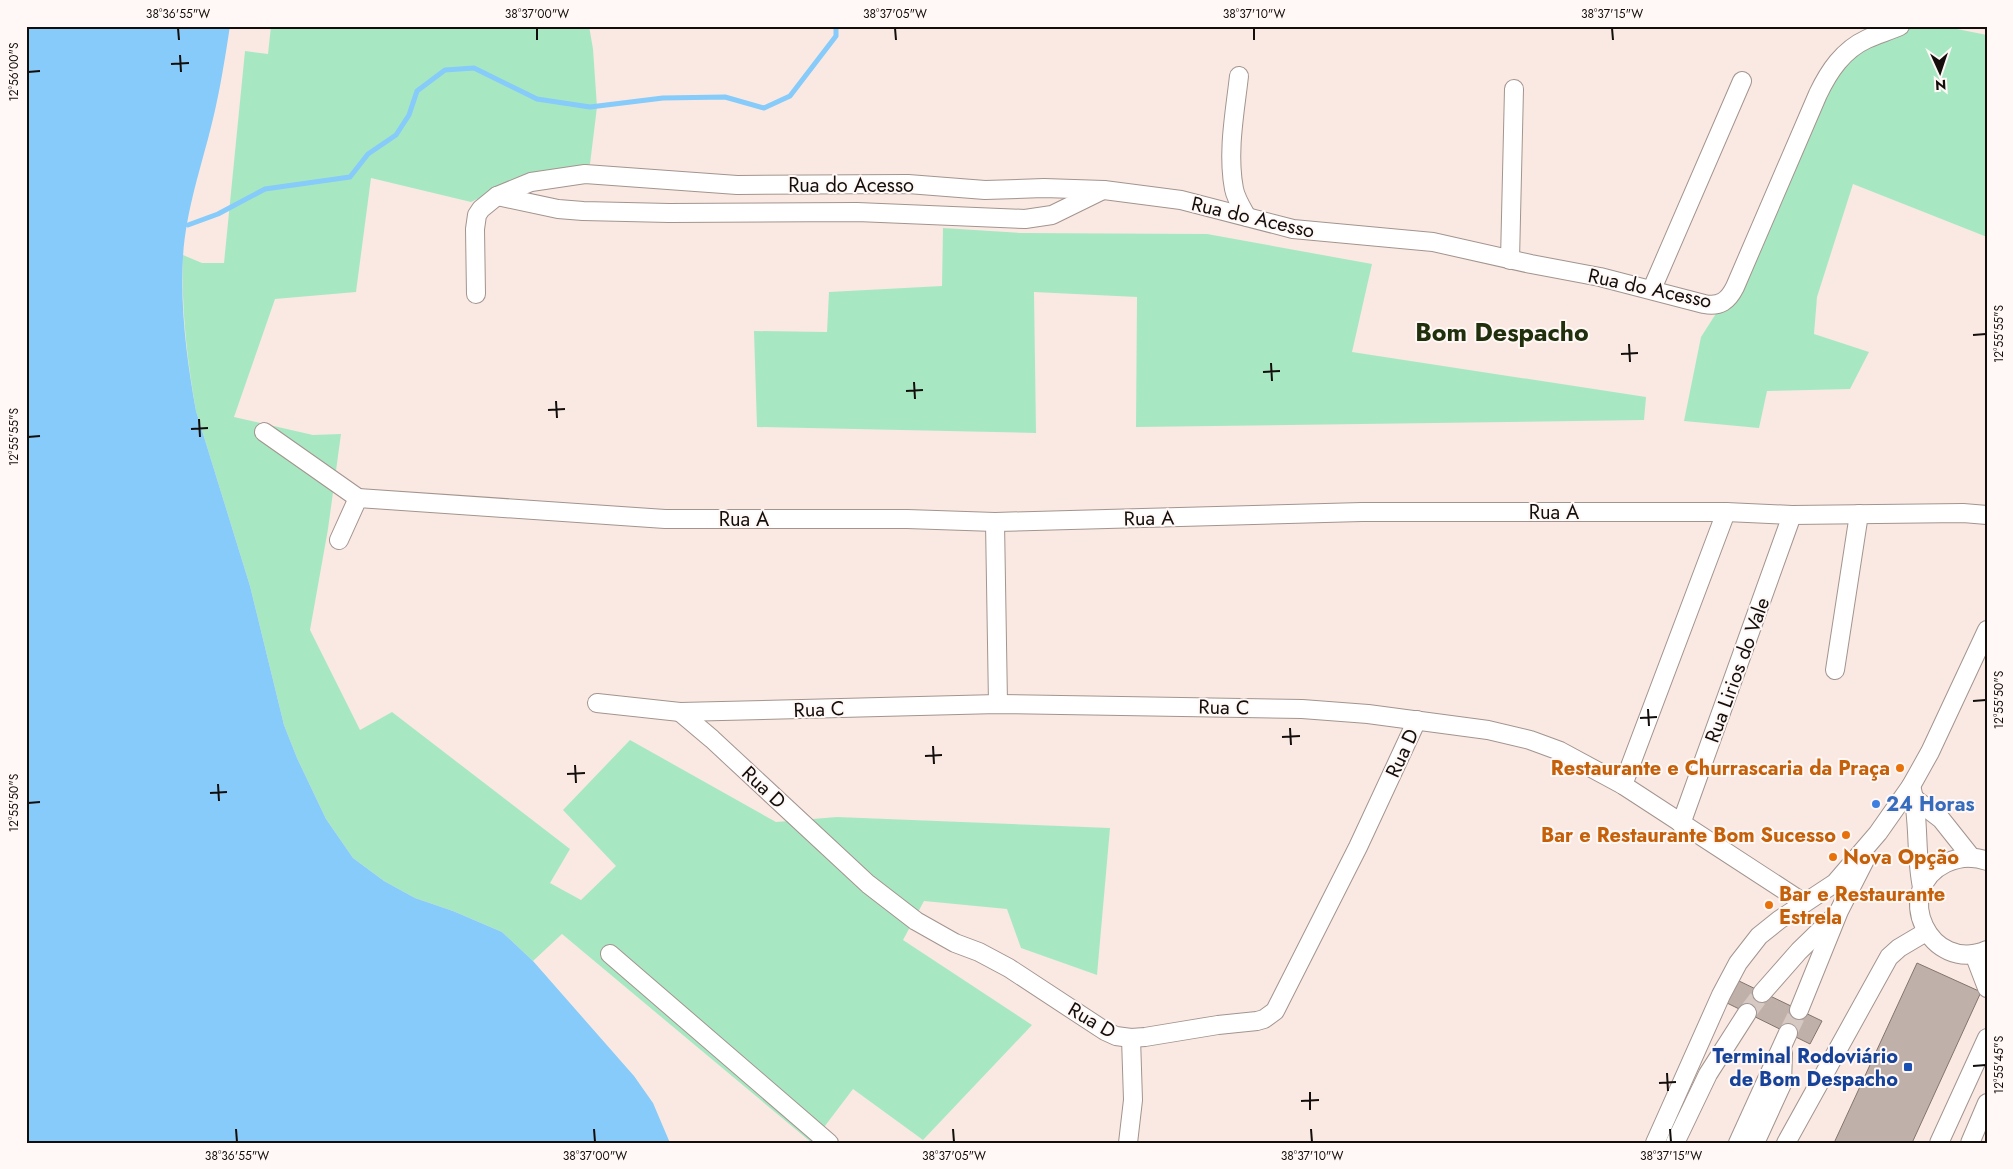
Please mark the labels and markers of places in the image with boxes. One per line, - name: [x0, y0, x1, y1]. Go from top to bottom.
- place label: Restaurante e Churrascaria da Praça: [1551, 754, 1890, 783]
- marker: Restaurante e Churrascaria da Praça: [1894, 762, 1906, 774]
- place label: 24 Horas: [1886, 790, 1975, 819]
- marker: 24 Horas: [1870, 798, 1882, 810]
- place label: Bar e Restaurante Bom Sucesso: [1541, 821, 1836, 850]
- marker: Bar e Restaurante Bom Sucesso: [1840, 829, 1852, 841]
- place label: Nova Opção: [1843, 843, 1959, 872]
- marker: Nova Opção: [1827, 851, 1839, 863]
- place label: Bar e Restaurante Estrela: [1779, 880, 1945, 932]
- marker: Bar e Restaurante Estrela: [1763, 899, 1775, 911]
- place label: Terminal Rodoviário de Bom Despacho: [1712, 1042, 1898, 1094]
- marker: Terminal Rodoviário de Bom Despacho: [1902, 1061, 1914, 1073]

